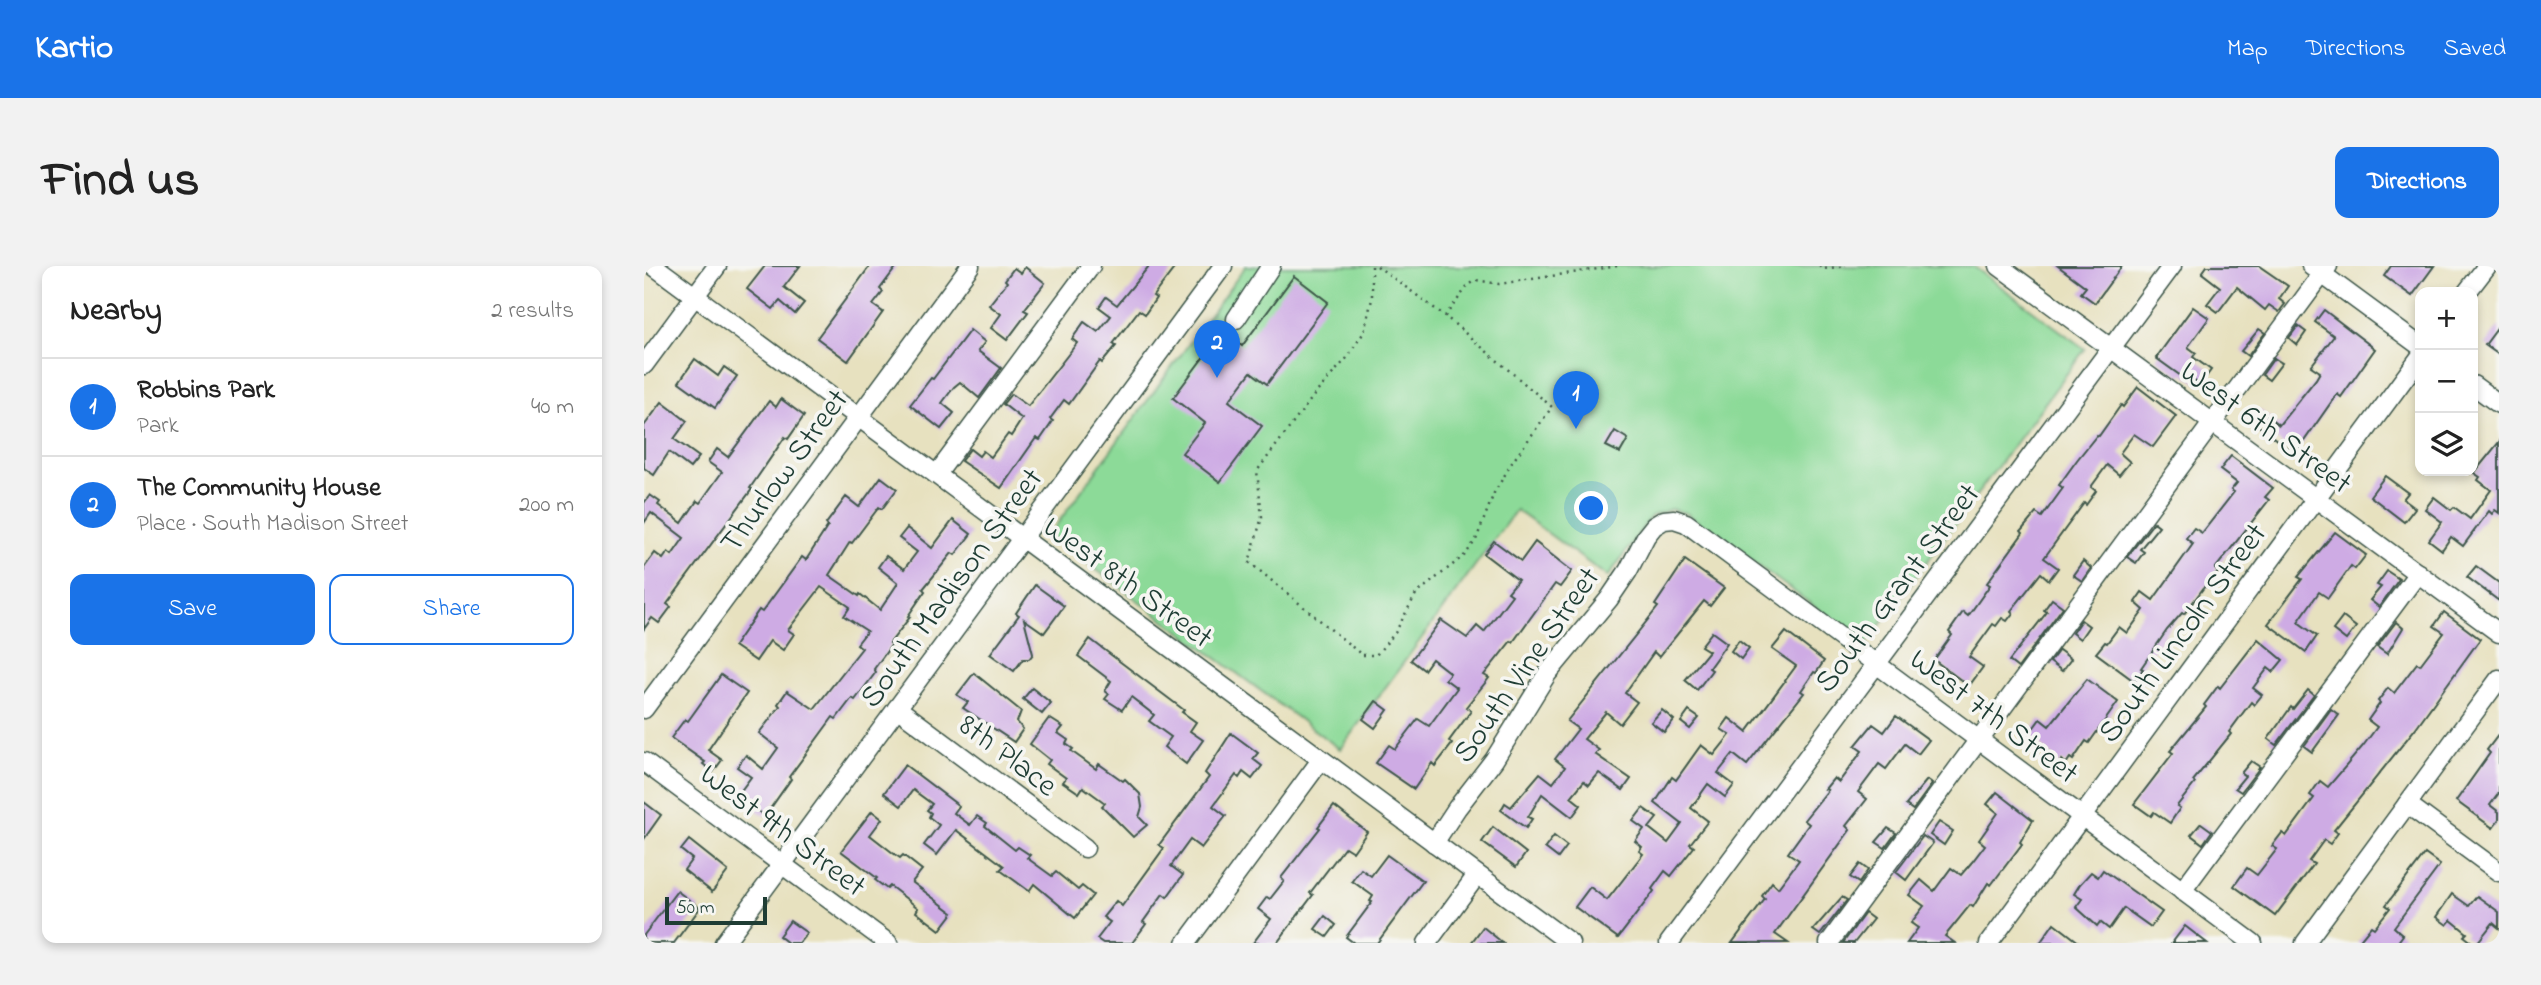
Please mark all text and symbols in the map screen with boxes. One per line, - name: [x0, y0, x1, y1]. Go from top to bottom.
- text: Kartio: [35, 25, 113, 73]
- text: Map: [2227, 32, 2268, 67]
- text: Directions: [2306, 32, 2405, 67]
- text: Saved: [2443, 32, 2506, 67]
- text: Find us: [42, 146, 199, 218]
- button: Directions: [2335, 147, 2499, 218]
- map controls: [2415, 287, 2478, 476]
- button: +: [2415, 287, 2478, 350]
- text: Nearby: [70, 290, 162, 334]
- text: 2 results: [491, 295, 574, 328]
- pin: 2: [1194, 320, 1240, 378]
- street label: West 6th Street: [2169, 350, 2361, 508]
- button: −: [2415, 350, 2478, 413]
- pin: 1: [1553, 371, 1599, 429]
- text: Robbins Park: [137, 372, 275, 410]
- street label: Thurlow Street: [710, 380, 862, 564]
- text: 1: [89, 391, 97, 424]
- text: 40 m: [531, 391, 574, 424]
- text: Park: [137, 410, 179, 443]
- button: layers: [2415, 413, 2478, 476]
- street label: South Madison Street: [849, 459, 1056, 719]
- text: The Community House: [137, 470, 381, 508]
- street label: South Grant Street: [1804, 474, 1993, 704]
- text: 2: [87, 489, 99, 522]
- text: 200 m: [519, 489, 574, 522]
- your location: [1574, 491, 1608, 525]
- street label: West 8th Street: [1032, 506, 1222, 662]
- text: Place · South Madison Street: [137, 508, 409, 541]
- street label: South Lincoln Street: [2088, 514, 2280, 754]
- street label: South Vine Street: [1443, 558, 1613, 774]
- button: Save: [70, 574, 315, 645]
- button: Share: [329, 574, 574, 645]
- street label: West 7th Street: [1898, 638, 2088, 797]
- street label: 8th Place: [947, 704, 1067, 810]
- street label: West 9th Street: [689, 753, 875, 910]
- scale bar: [665, 894, 766, 926]
- text: 50 m: [676, 895, 715, 922]

